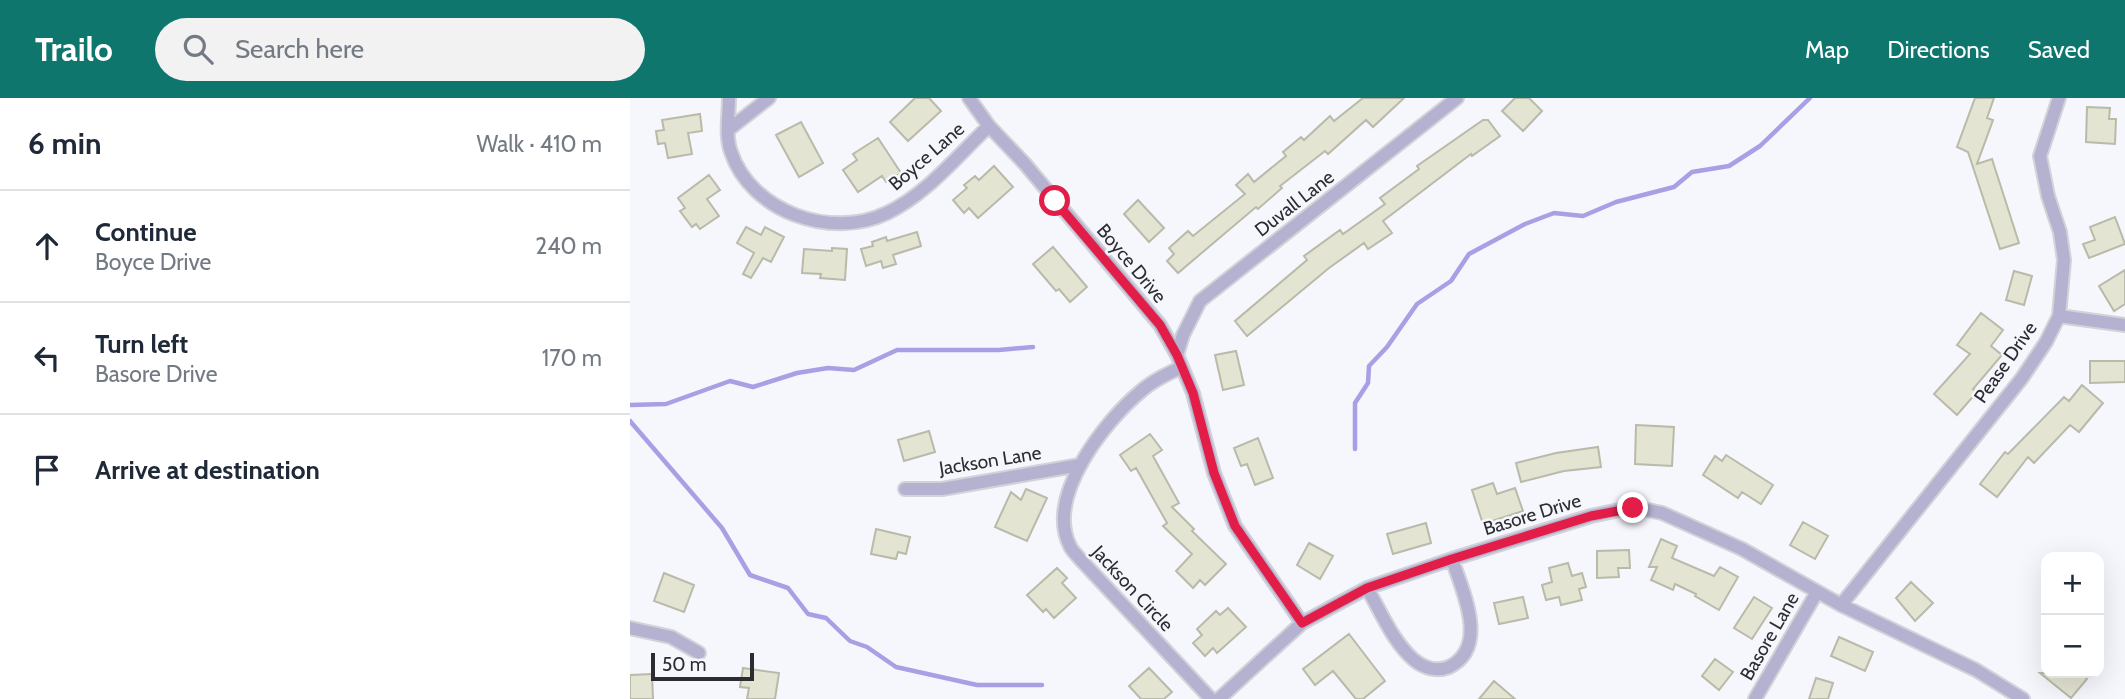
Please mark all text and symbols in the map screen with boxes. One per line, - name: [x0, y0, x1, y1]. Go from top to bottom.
- search box: [155, 18, 645, 81]
- text: Trailo: [35, 29, 113, 69]
- icon: search: [179, 30, 217, 68]
- text: Search here: [235, 33, 364, 65]
- text: Map: [1805, 35, 1849, 64]
- text: Directions: [1887, 35, 1990, 64]
- text: Saved: [2028, 35, 2090, 64]
- street label: Boyce Lane: [884, 117, 969, 195]
- text: 6 min: [28, 125, 101, 162]
- text: Walk · 410 m: [476, 130, 602, 158]
- street label: Duvall Lane: [1250, 165, 1339, 241]
- route start: [1039, 185, 1070, 216]
- text: Continue: [95, 216, 197, 248]
- street label: Boyce Drive: [1092, 219, 1171, 308]
- icon: ahead: [28, 227, 66, 265]
- text: 240 m: [535, 232, 602, 260]
- text: Boyce Drive: [95, 248, 211, 276]
- street label: Pease Drive: [1969, 317, 2042, 407]
- text: Turn left: [95, 328, 188, 360]
- icon: left: [28, 339, 66, 377]
- text: 170 m: [542, 344, 602, 372]
- text: Basore Drive: [95, 360, 217, 388]
- street label: Jackson Lane: [936, 441, 1043, 480]
- icon: arrive: [28, 451, 66, 489]
- text: Arrive at destination: [95, 454, 320, 486]
- street label: Basore Drive: [1480, 489, 1584, 540]
- route end: [1617, 492, 1648, 523]
- street label: Jackson Circle: [1086, 540, 1178, 636]
- map controls: [2041, 552, 2104, 678]
- button: +: [2041, 552, 2104, 615]
- street label: Basore Lane: [1735, 588, 1804, 684]
- button: −: [2041, 615, 2104, 678]
- scale bar: [651, 650, 754, 682]
- text: 50 m: [662, 653, 706, 676]

